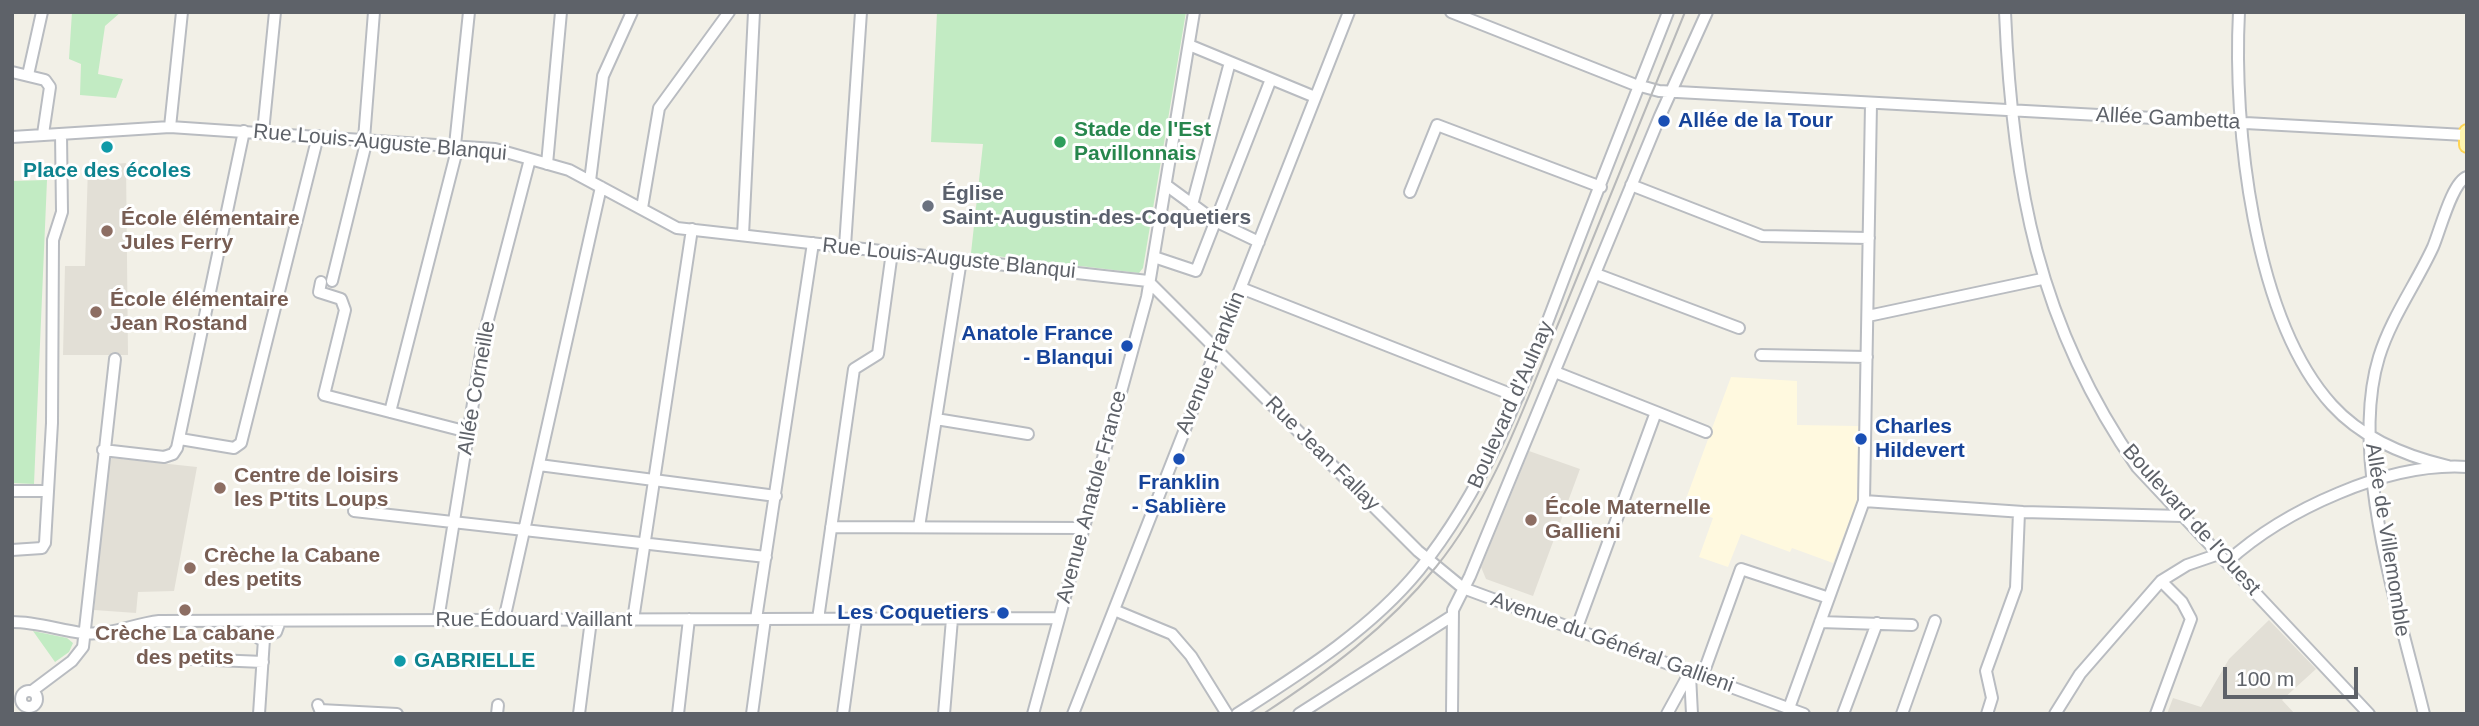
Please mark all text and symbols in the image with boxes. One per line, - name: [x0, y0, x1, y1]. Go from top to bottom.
- street label: Allée Gambetta: [2095, 103, 2241, 135]
- place label: Allée de la Tour: [1678, 108, 1833, 134]
- marker: Allée de la Tour: [1656, 113, 1672, 129]
- place label: Stade de l'Est Pavillonnais: [1074, 117, 1211, 167]
- street label: Rue Louis-Auguste Blanqui: [252, 119, 508, 167]
- marker: Stade de l'Est Pavillonnais: [1052, 134, 1068, 150]
- marker: Place des écoles: [99, 139, 115, 155]
- place label: Place des écoles: [23, 158, 191, 184]
- place label: Église Saint-Augustin-des-Coquetiers: [942, 181, 1251, 231]
- marker: Église Saint-Augustin-des-Coquetiers: [920, 198, 936, 214]
- place label: École élémentaire Jules Ferry: [121, 206, 300, 256]
- marker: École élémentaire Jules Ferry: [99, 223, 115, 239]
- street label: Rue Louis-Auguste Blanqui: [821, 233, 1077, 285]
- place label: École élémentaire Jean Rostand: [110, 287, 289, 337]
- street label: Avenue Franklin: [1171, 288, 1251, 438]
- marker: École élémentaire Jean Rostand: [88, 304, 104, 320]
- street label: Boulevard d'Aulnay: [1463, 318, 1559, 492]
- street label: Allée Corneille: [453, 319, 501, 457]
- place label: Anatole France - Blanqui: [961, 321, 1113, 371]
- marker: Anatole France - Blanqui: [1119, 338, 1135, 354]
- street label: Avenue Anatole France: [1051, 388, 1133, 606]
- street label: Rue Jean Fallay: [1259, 391, 1385, 517]
- place label: Charles Hildevert: [1875, 414, 1965, 464]
- marker: Charles Hildevert: [1853, 431, 1869, 447]
- street label: Boulevard de l'Ouest: [2117, 439, 2265, 601]
- street label: Allée de Villemomble: [2359, 441, 2415, 639]
- marker: Franklin - Sablière: [1171, 451, 1187, 467]
- place label: Centre de loisirs les P'tits Loups: [234, 463, 399, 513]
- place label: Franklin - Sablière: [1132, 470, 1226, 520]
- marker: Centre de loisirs les P'tits Loups: [212, 480, 228, 496]
- place label: École Maternelle Gallieni: [1545, 495, 1711, 545]
- marker: École Maternelle Gallieni: [1523, 512, 1539, 528]
- place label: Crèche la Cabane des petits: [204, 543, 380, 593]
- marker: Crèche la Cabane des petits: [182, 560, 198, 576]
- street label: Avenue du Général Gallieni: [1487, 587, 1737, 699]
- place label: Les Coquetiers: [837, 600, 989, 626]
- marker: Crèche La cabane des petits: [177, 602, 193, 618]
- marker: Les Coquetiers: [995, 605, 1011, 621]
- street label: Rue Édouard Vaillant: [436, 607, 632, 633]
- place label: Crèche La cabane des petits: [95, 621, 275, 671]
- place label: GABRIELLE: [414, 648, 535, 674]
- scale bar: [2227, 652, 2362, 696]
- marker: GABRIELLE: [392, 653, 408, 669]
- text: 100 m: [2236, 667, 2294, 690]

